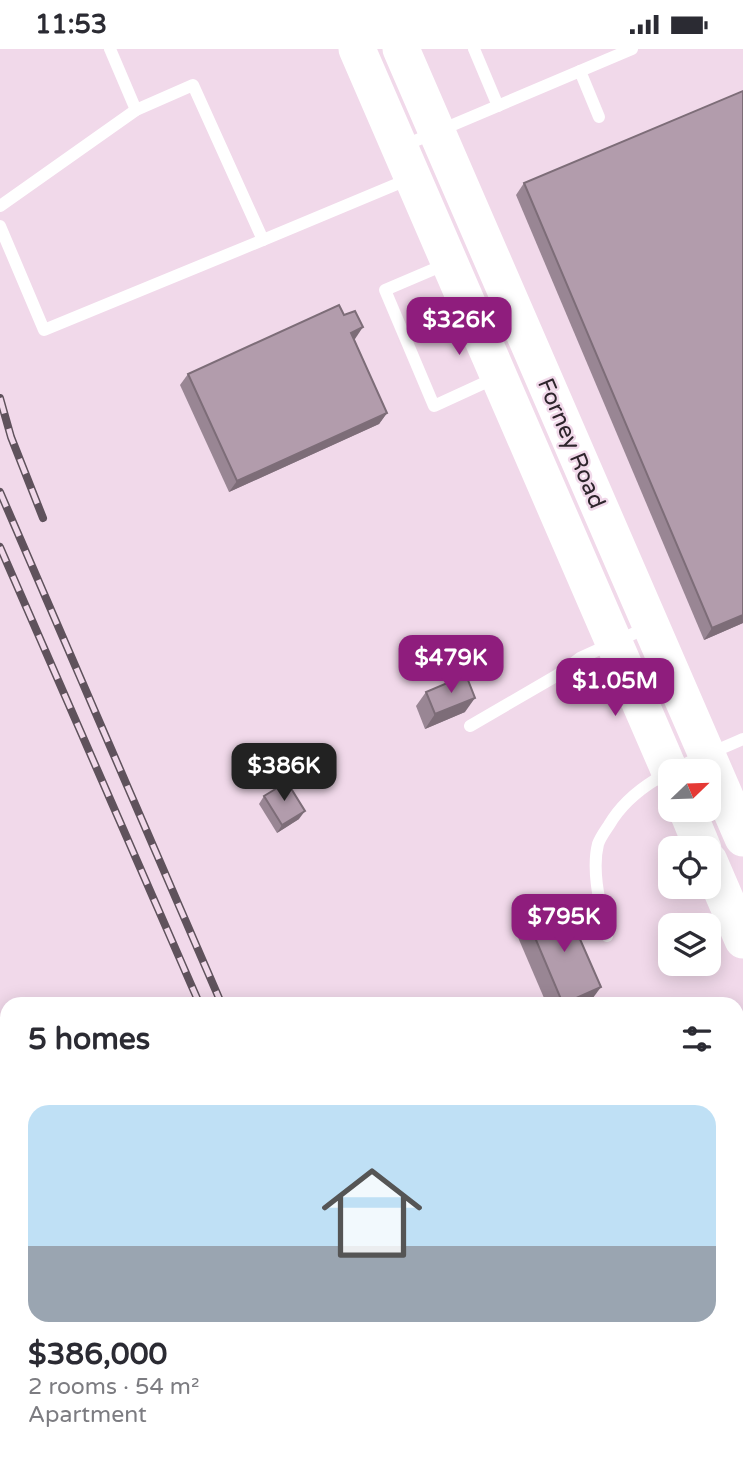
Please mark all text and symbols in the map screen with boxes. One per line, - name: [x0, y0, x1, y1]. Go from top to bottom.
- text: 11:53: [35, 9, 107, 40]
- pin: $326K: [410, 297, 508, 357]
- text: $326K: [423, 306, 495, 334]
- street label: Forney Road: [531, 374, 611, 513]
- pin: $479K: [402, 635, 500, 695]
- text: $479K: [415, 644, 487, 672]
- pin: $1.05M: [558, 659, 672, 718]
- text: $1.05M: [572, 667, 658, 695]
- pin: $386K: [235, 743, 333, 803]
- text: $386K: [248, 752, 320, 780]
- north arrow: [658, 759, 721, 823]
- map controls: [658, 759, 721, 976]
- button: locate: [658, 836, 721, 899]
- pin: $795K: [515, 895, 613, 954]
- text: $795K: [528, 903, 600, 931]
- button: layers: [658, 913, 721, 976]
- icon: filters: [678, 1020, 716, 1058]
- text: 5 homes: [28, 1021, 150, 1058]
- icon: home: [309, 1150, 435, 1276]
- text: $386,000: [28, 1336, 167, 1373]
- text: 2 rooms · 54 m²: [28, 1373, 199, 1401]
- text: Apartment: [28, 1401, 147, 1429]

